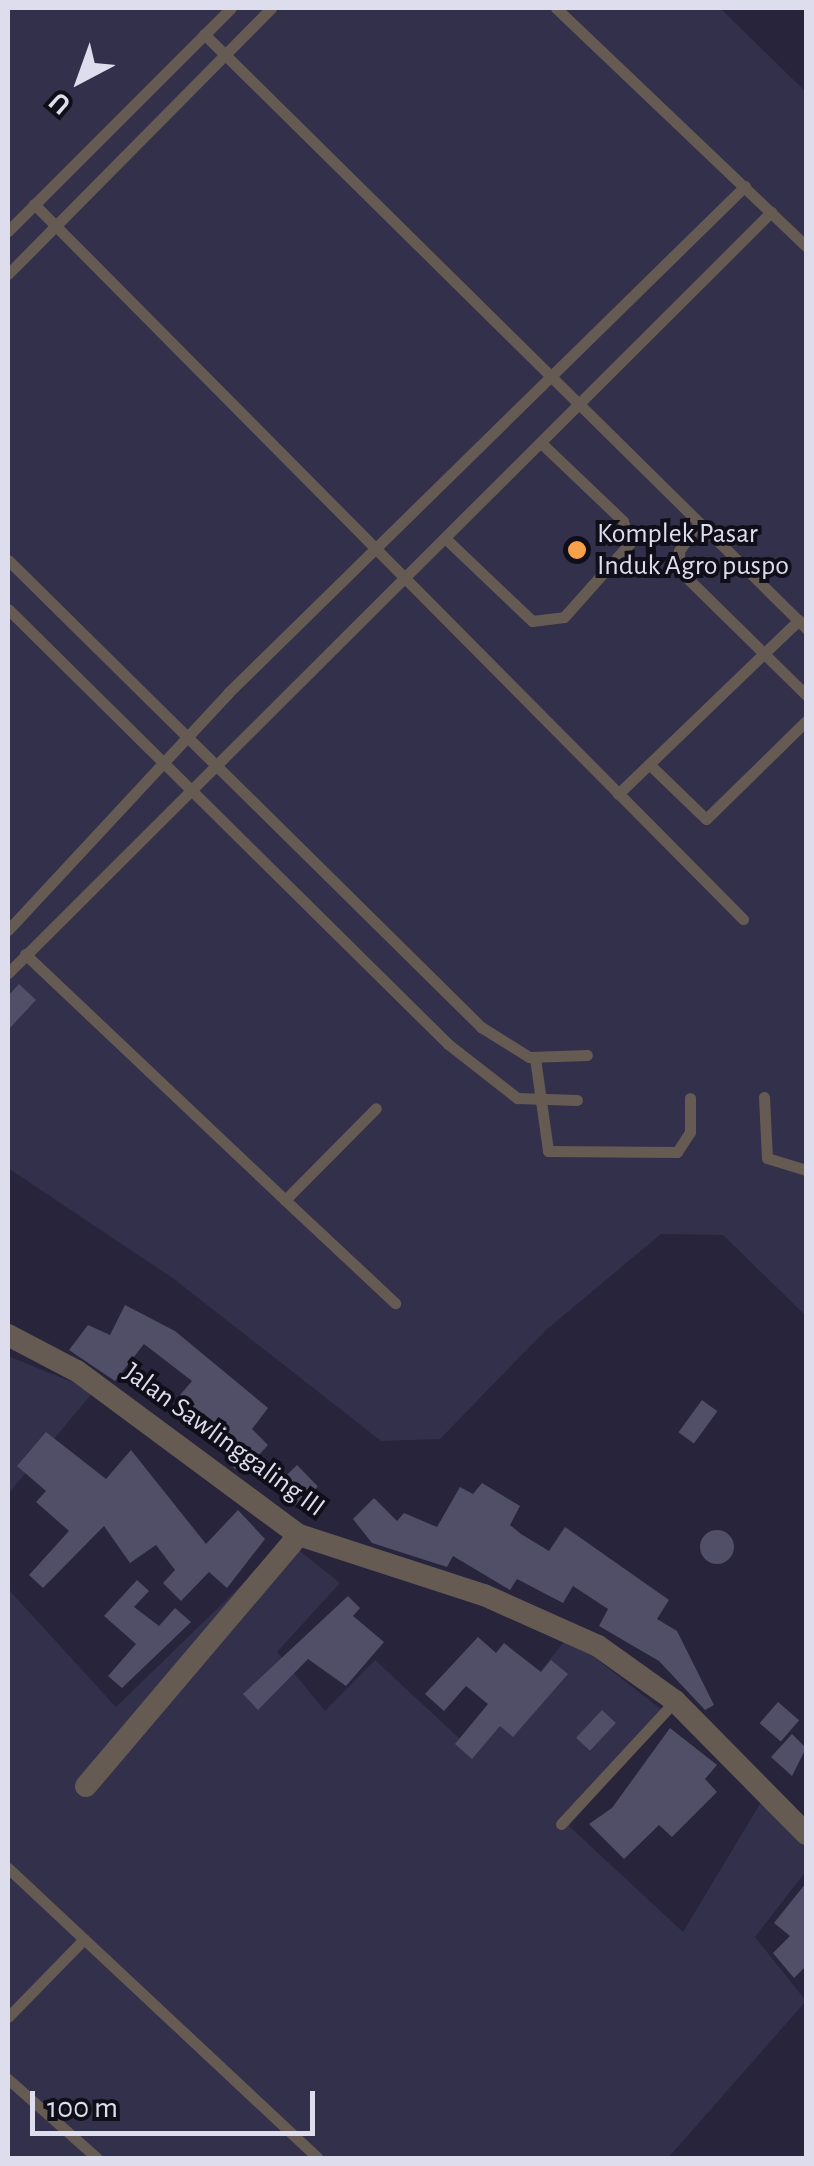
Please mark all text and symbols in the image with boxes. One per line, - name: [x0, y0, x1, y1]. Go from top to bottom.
- north arrow: [30, 30, 130, 130]
- text: U: [44, 86, 76, 119]
- place label: Komplek Pasar Induk Agro puspo: [597, 517, 789, 583]
- marker: Komplek Pasar Induk Agro puspo: [566, 539, 588, 561]
- street label: Jalan Sawlinggaling III: [117, 1356, 331, 1524]
- scale bar: [35, 2071, 320, 2133]
- text: 100 m: [47, 2093, 118, 2123]

